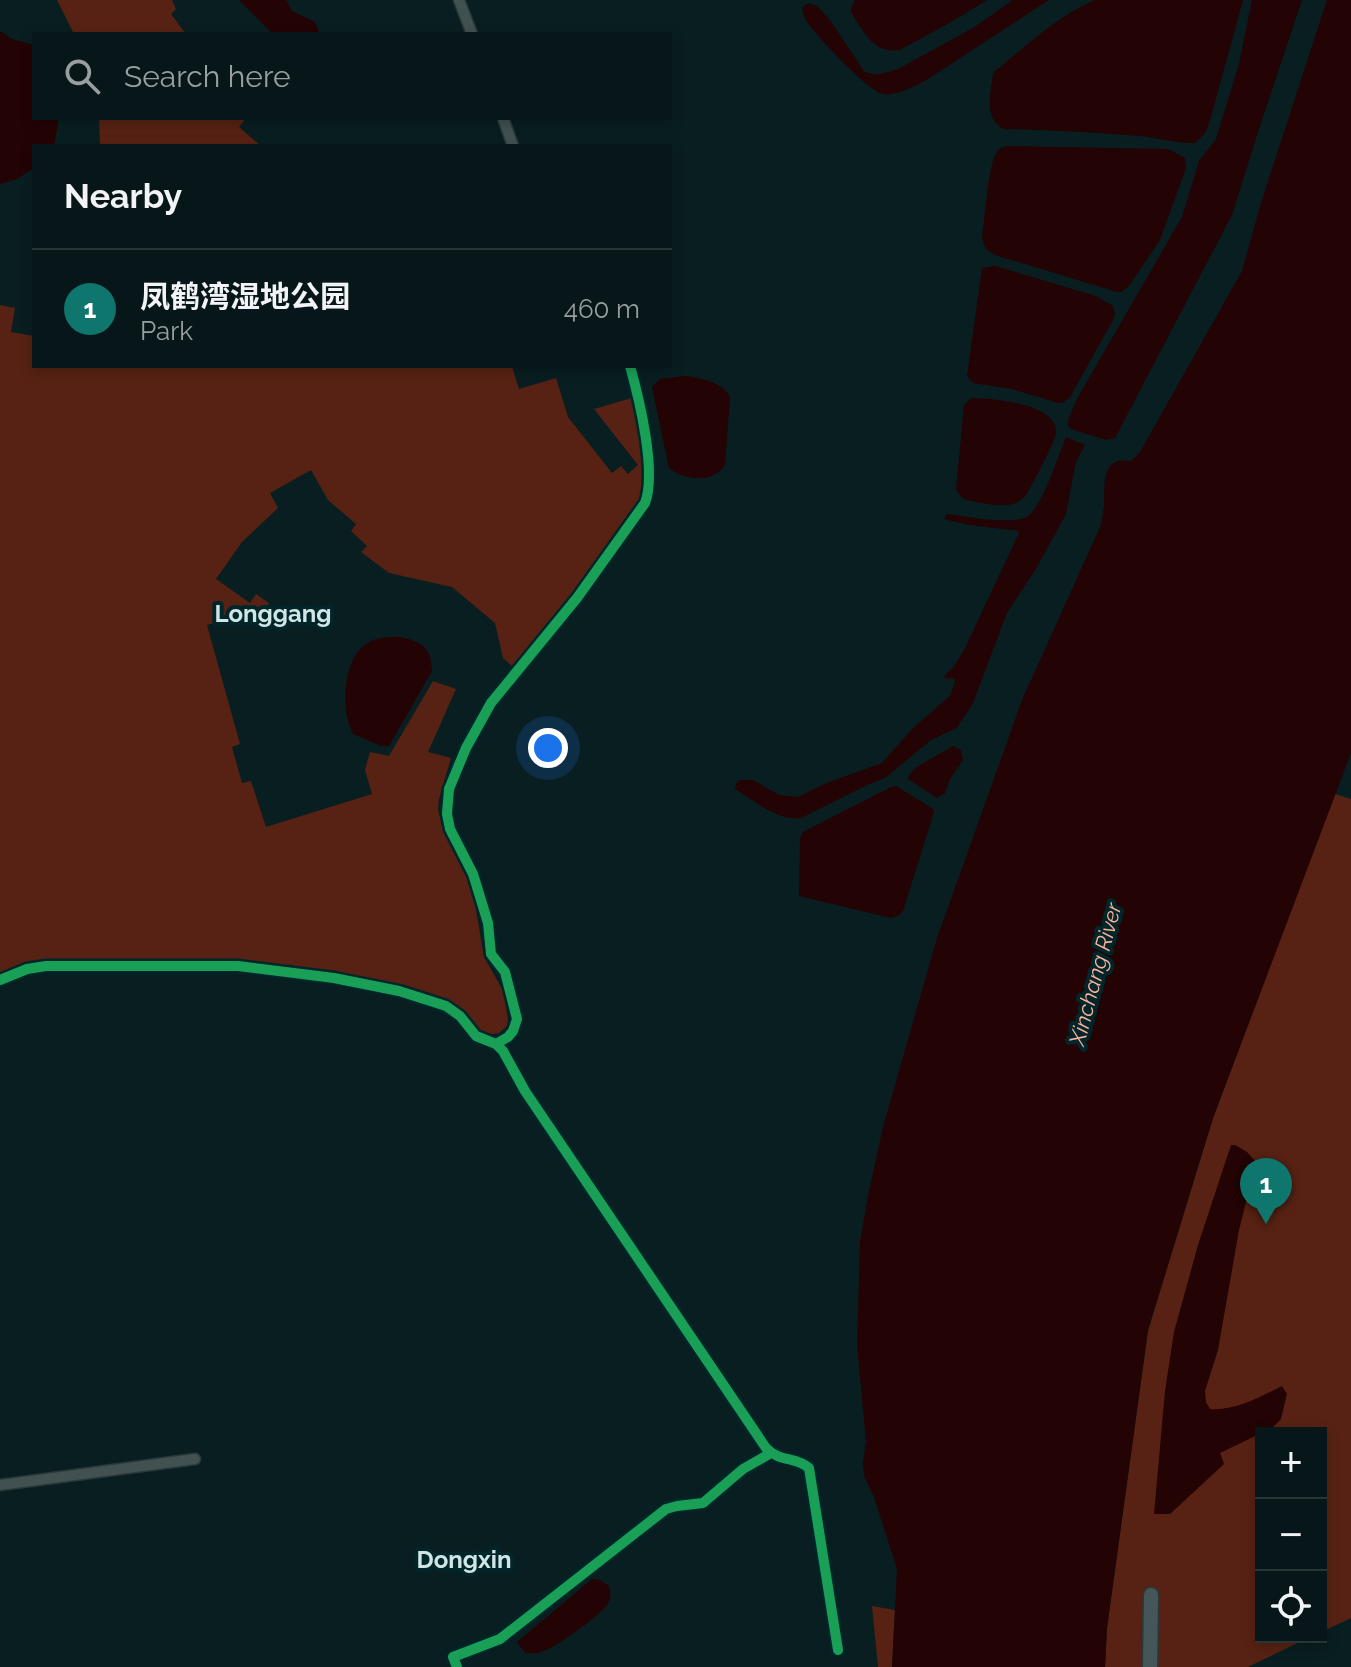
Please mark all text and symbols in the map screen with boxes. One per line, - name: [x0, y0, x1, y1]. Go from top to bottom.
- search box: [32, 32, 672, 120]
- icon: search: [60, 54, 104, 98]
- text: Search here: [124, 59, 291, 94]
- text: Nearby: [64, 176, 182, 216]
- text: 凤鹤湾湿地公园: [140, 279, 350, 314]
- text: 1: [84, 294, 96, 324]
- text: 460 m: [564, 294, 640, 324]
- text: Park: [140, 316, 193, 346]
- district label: Longgang: [215, 599, 331, 628]
- your location: [528, 728, 568, 768]
- water label: Xinchang River: [1063, 899, 1127, 1050]
- pin: 1: [1240, 1158, 1292, 1224]
- map controls: [1255, 1427, 1327, 1643]
- button: +: [1255, 1427, 1327, 1499]
- button: −: [1255, 1499, 1327, 1571]
- district label: Dongxin: [417, 1545, 511, 1574]
- button: locate: [1255, 1571, 1327, 1643]

